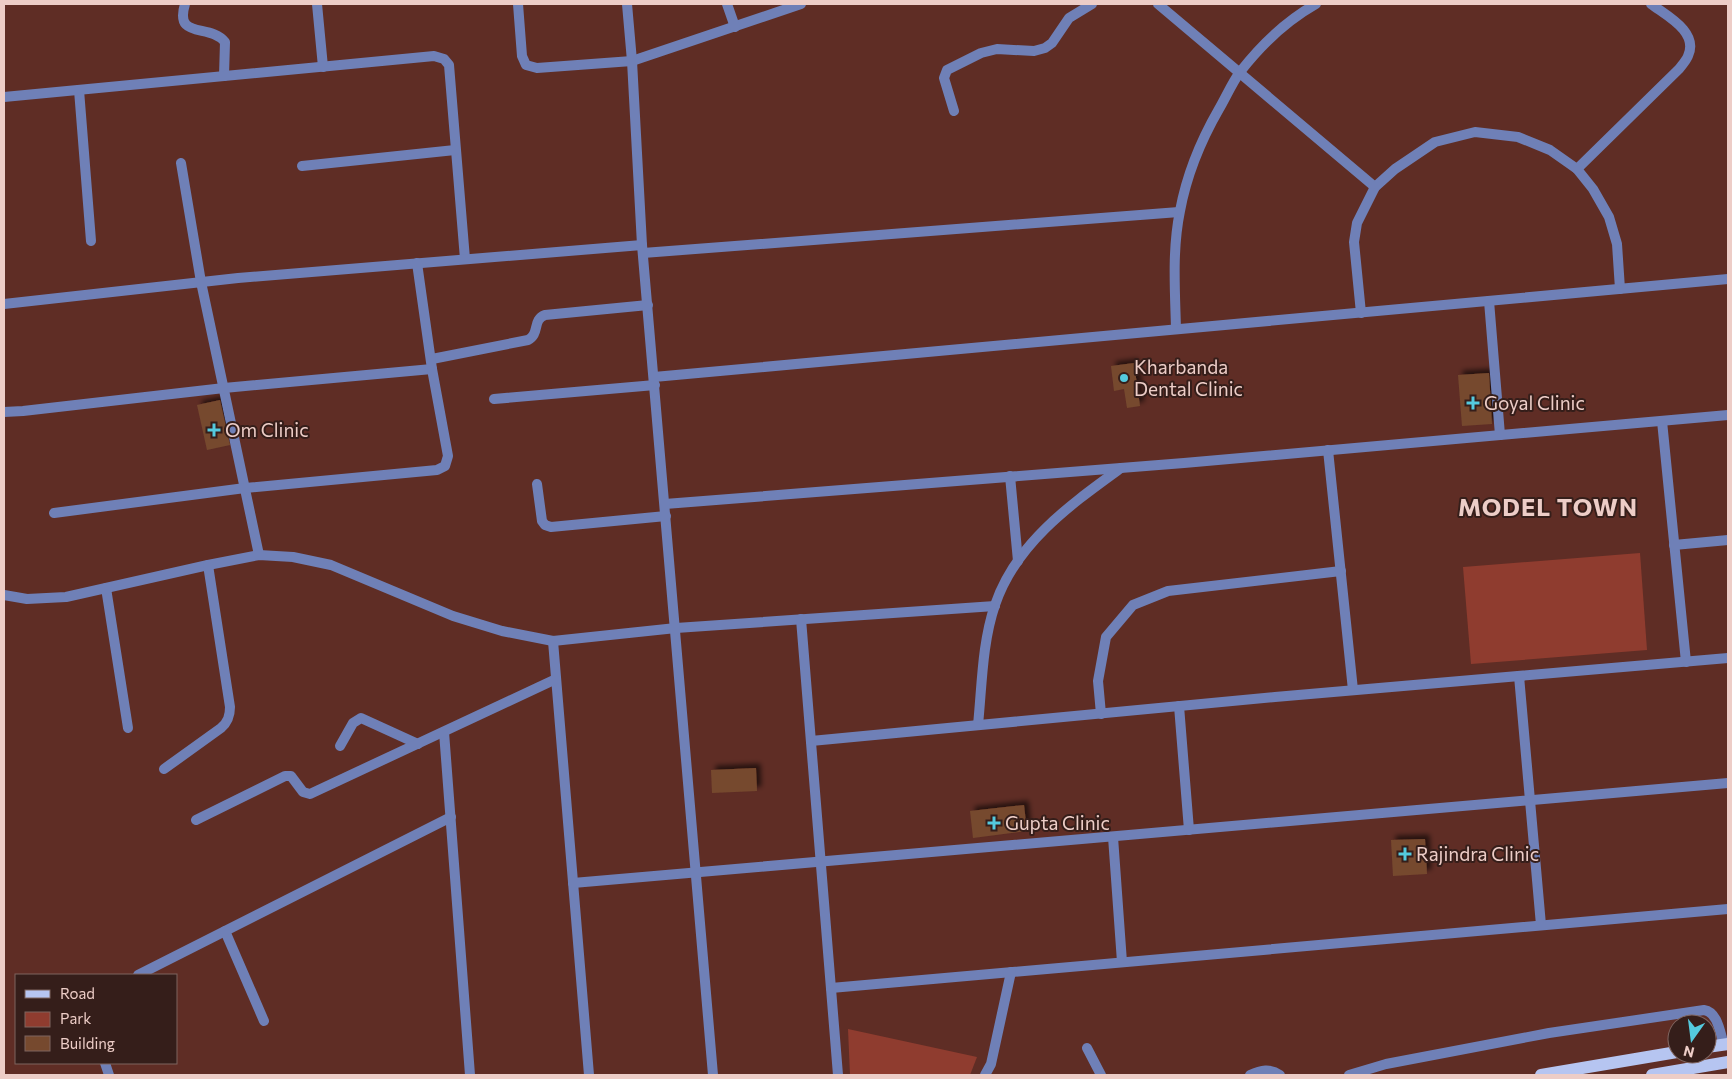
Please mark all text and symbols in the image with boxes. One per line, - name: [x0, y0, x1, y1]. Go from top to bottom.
- place label: Kharbanda Dental Clinic: [1134, 355, 1243, 400]
- marker: Kharbanda Dental Clinic: [1118, 372, 1130, 384]
- place label: Goyal Clinic: [1484, 391, 1585, 414]
- marker: Goyal Clinic: [1466, 396, 1480, 410]
- place label: Om Clinic: [225, 418, 309, 441]
- marker: Om Clinic: [207, 423, 221, 437]
- district label: MODEL TOWN: [1458, 492, 1638, 521]
- place label: Gupta Clinic: [1005, 811, 1110, 834]
- marker: Gupta Clinic: [987, 816, 1001, 830]
- place label: Rajindra Clinic: [1416, 842, 1539, 865]
- marker: Rajindra Clinic: [1398, 847, 1412, 861]
- legend: [15, 974, 178, 1064]
- text: Road: [60, 984, 95, 1002]
- text: Park: [60, 1009, 91, 1027]
- north arrow: [1667, 1014, 1717, 1064]
- text: Building: [60, 1034, 115, 1052]
- text: N: [1682, 1043, 1696, 1062]

